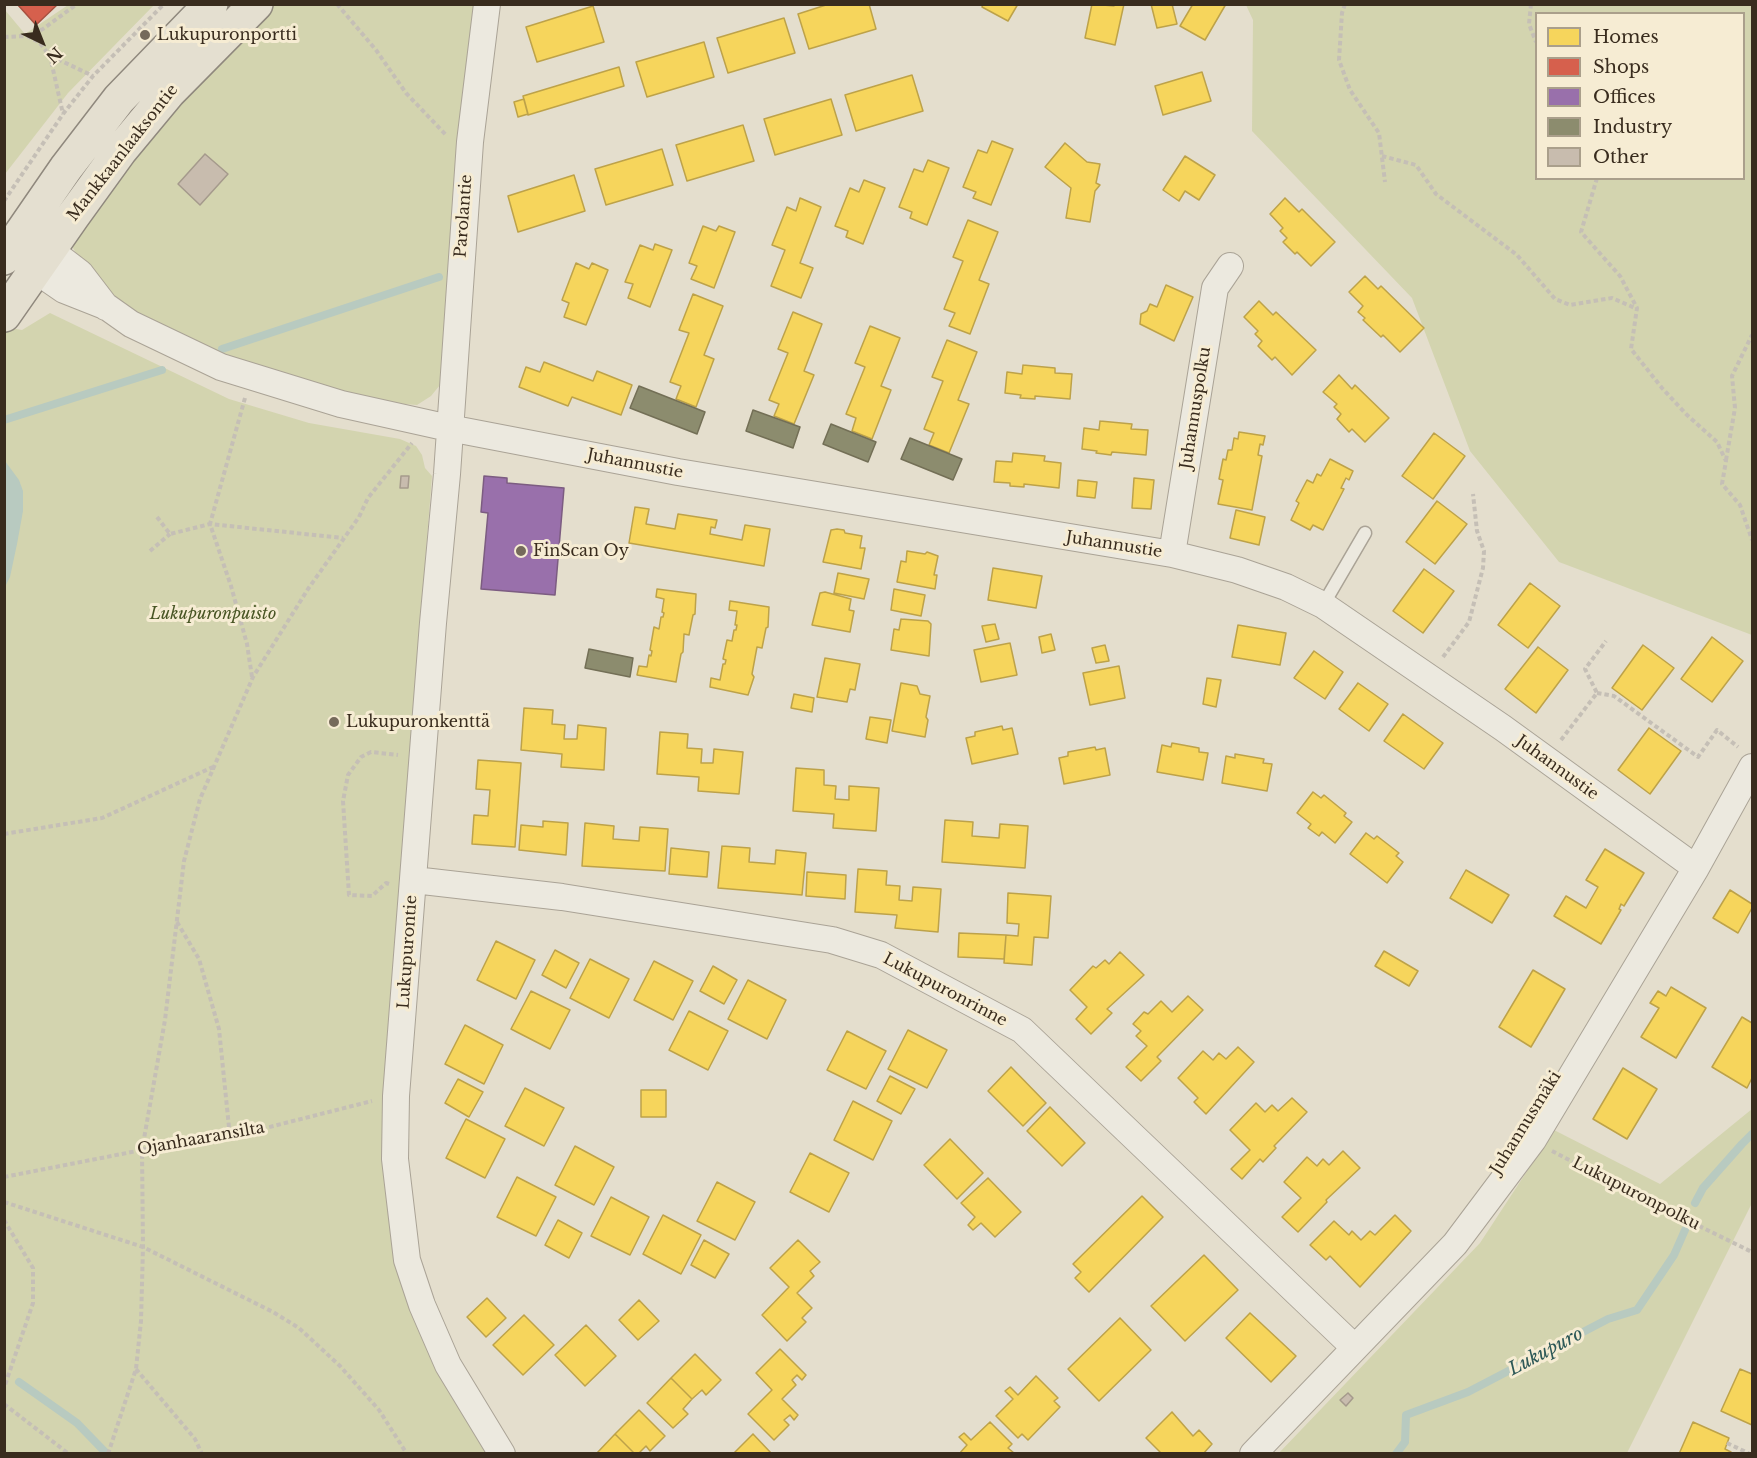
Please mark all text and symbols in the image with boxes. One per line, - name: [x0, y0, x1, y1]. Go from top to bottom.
- north arrow: [12, 12, 72, 72]
- legend: [1535, 12, 1745, 180]
- place label: Lukupuronportti: [157, 25, 297, 45]
- text: Homes: [1593, 26, 1659, 48]
- marker: Lukupuronportti: [138, 28, 152, 42]
- text: N: [42, 43, 67, 68]
- text: Shops: [1593, 56, 1649, 78]
- street label: Mankkaanlaaksontie: [64, 81, 182, 225]
- text: Offices: [1593, 86, 1656, 108]
- text: Industry: [1593, 116, 1672, 138]
- text: Other: [1593, 146, 1648, 168]
- street label: Parolantie: [452, 174, 476, 258]
- street label: Juhannuspolku: [1177, 345, 1215, 471]
- street label: Juhannustie: [585, 445, 685, 483]
- street label: Juhannustie: [1064, 528, 1164, 562]
- place label: FinScan Oy: [533, 541, 629, 561]
- marker: FinScan Oy: [514, 544, 528, 558]
- park label: Lukupuronpuisto: [150, 604, 276, 624]
- place label: Lukupuronkenttä: [346, 712, 490, 732]
- marker: Lukupuronkenttä: [327, 715, 341, 729]
- street label: Juhannustie: [1512, 732, 1602, 804]
- street label: Lukupurontie: [394, 894, 422, 1010]
- street label: Lukupuronrinne: [880, 949, 1010, 1031]
- street label: Juhannusmäki: [1487, 1068, 1565, 1178]
- street label: Ojanhaaransilta: [136, 1118, 266, 1160]
- street label: Lukupuronpolku: [1569, 1154, 1703, 1234]
- water label: Lukupuro: [1505, 1323, 1587, 1381]

